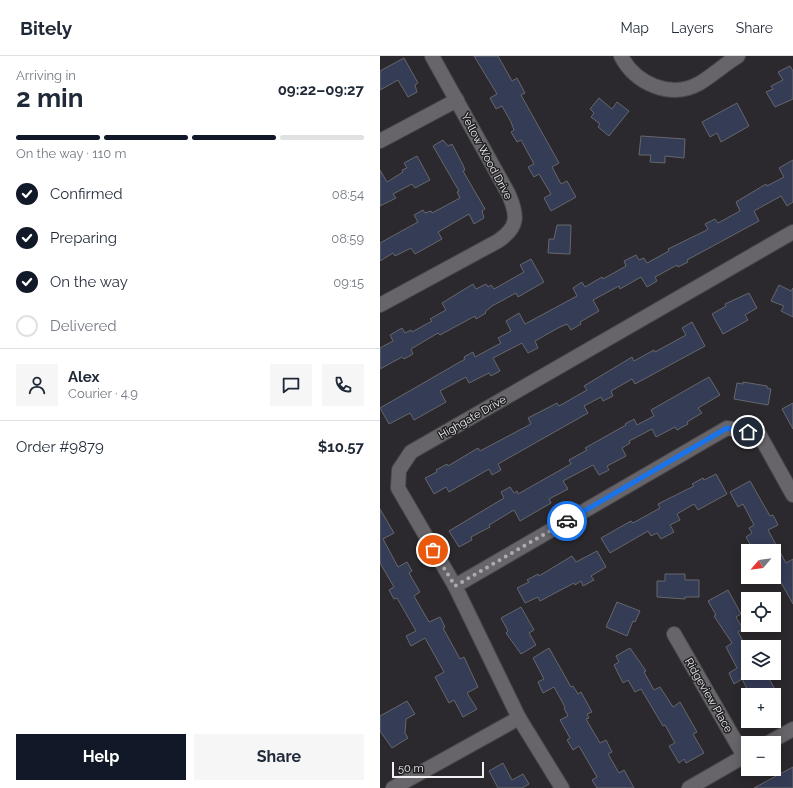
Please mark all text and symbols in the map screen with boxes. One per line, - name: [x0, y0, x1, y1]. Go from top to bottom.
- text: Bitely: [20, 17, 72, 39]
- text: Map: [621, 20, 649, 36]
- text: Layers: [671, 20, 714, 36]
- text: Share: [736, 20, 773, 36]
- text: Arriving in: [16, 68, 76, 83]
- text: 09:22–09:27: [278, 81, 364, 99]
- text: 2 min: [16, 83, 83, 113]
- street label: Yellow Wood Drive: [458, 111, 515, 202]
- text: On the way · 110 m: [16, 146, 127, 161]
- icon: check: [16, 183, 38, 205]
- text: Confirmed: [50, 185, 123, 203]
- text: 08:54: [332, 187, 364, 202]
- icon: check: [16, 227, 38, 249]
- text: Preparing: [50, 229, 117, 247]
- text: 08:59: [331, 231, 364, 246]
- icon: check: [16, 271, 38, 293]
- text: On the way: [50, 273, 128, 291]
- text: 09:15: [333, 275, 364, 290]
- text: Delivered: [50, 317, 117, 335]
- button: person: [16, 364, 58, 406]
- button: chat: [270, 364, 312, 406]
- button: phone: [322, 364, 364, 406]
- text: Alex: [68, 368, 99, 386]
- text: Courier · 4.9: [68, 386, 138, 401]
- street label: Highgate Drive: [436, 393, 509, 442]
- pin: [731, 415, 765, 449]
- icon: home: [737, 421, 759, 443]
- text: Order #9879: [16, 438, 104, 456]
- text: $10.57: [318, 438, 364, 456]
- courier: [547, 501, 587, 541]
- icon: car: [556, 510, 578, 532]
- pin: [416, 533, 450, 567]
- icon: bag: [422, 539, 444, 561]
- north arrow: [741, 544, 781, 584]
- map controls: [741, 544, 781, 776]
- button: locate: [741, 592, 781, 632]
- button: layers: [741, 640, 781, 680]
- street label: Ridgeview Place: [682, 656, 735, 735]
- button: +: [741, 688, 781, 728]
- button: Help: [16, 734, 186, 780]
- button: Share: [194, 734, 364, 780]
- button: −: [741, 736, 781, 776]
- scale bar: [392, 760, 484, 779]
- text: 50 m: [398, 762, 424, 775]

